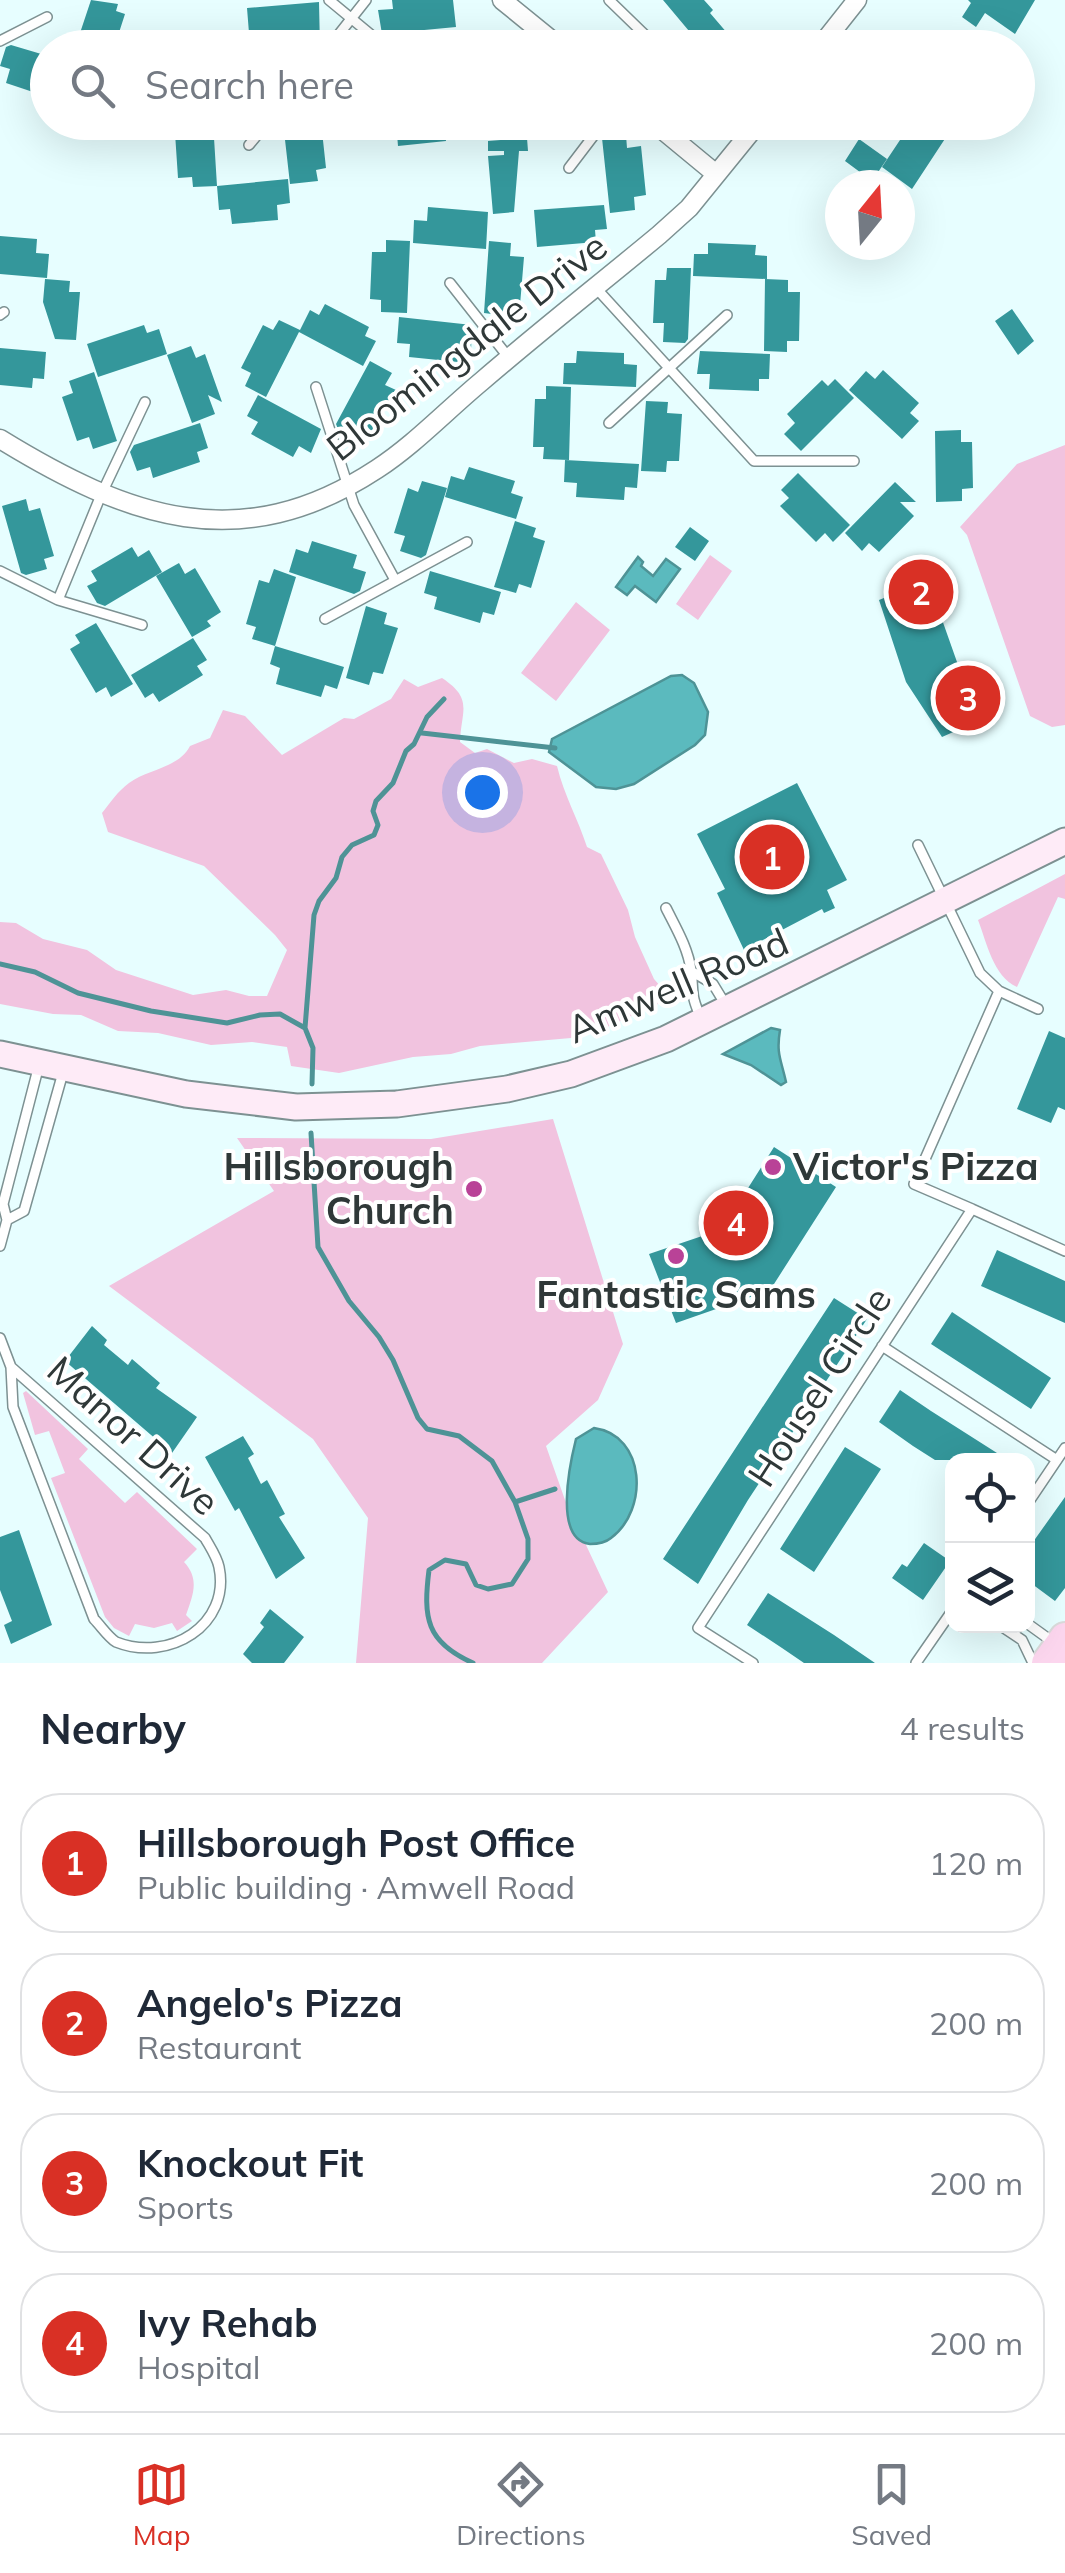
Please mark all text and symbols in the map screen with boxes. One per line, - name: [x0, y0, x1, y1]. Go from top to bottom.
- search box: [30, 30, 1035, 140]
- icon: search: [65, 58, 120, 113]
- text: Search here: [145, 61, 354, 109]
- north arrow: [825, 170, 915, 260]
- street label: Bloomingdale Drive: [317, 222, 616, 471]
- pin: 2: [888, 554, 954, 630]
- pin: 3: [936, 660, 1000, 736]
- your location: [457, 767, 508, 818]
- pin: 1: [740, 820, 804, 894]
- street label: Amwell Road: [560, 917, 795, 1053]
- place label: Hillsborough Church: [223, 1142, 454, 1234]
- place label: Victor's Pizza: [792, 1142, 1038, 1190]
- marker: Victor's Pizza: [762, 1156, 784, 1178]
- marker: Hillsborough Church: [463, 1178, 485, 1200]
- pin: 4: [704, 1186, 768, 1260]
- marker: Fantastic Sams: [665, 1245, 687, 1267]
- place label: Fantastic Sams: [536, 1270, 816, 1318]
- street label: Housel Circle: [737, 1278, 901, 1495]
- street label: Manor Drive: [38, 1346, 230, 1525]
- map controls: [945, 1453, 1035, 1633]
- button: locate: [945, 1453, 1035, 1543]
- button: layers: [945, 1543, 1035, 1633]
- text: Nearby: [40, 1702, 186, 1755]
- text: 4 results: [900, 1708, 1025, 1748]
- text: Hillsborough Post Office: [137, 1819, 575, 1867]
- text: 1: [65, 1843, 84, 1883]
- text: 120 m: [929, 1843, 1023, 1883]
- text: Public building · Amwell Road: [137, 1867, 575, 1907]
- text: Angelo's Pizza: [137, 1979, 403, 2027]
- text: 2: [65, 2003, 84, 2043]
- text: 200 m: [929, 2003, 1023, 2043]
- text: Restaurant: [137, 2027, 301, 2067]
- text: Knockout Fit: [137, 2139, 363, 2187]
- text: 3: [65, 2163, 84, 2203]
- text: 200 m: [929, 2163, 1023, 2203]
- text: Sports: [137, 2187, 234, 2227]
- text: Ivy Rehab: [137, 2299, 318, 2347]
- text: 4: [65, 2323, 84, 2363]
- text: 200 m: [929, 2323, 1023, 2363]
- text: Hospital: [137, 2347, 261, 2387]
- tab: Map: [133, 2457, 190, 2552]
- tab: Directions: [456, 2457, 586, 2552]
- tab: Saved: [851, 2457, 932, 2552]

